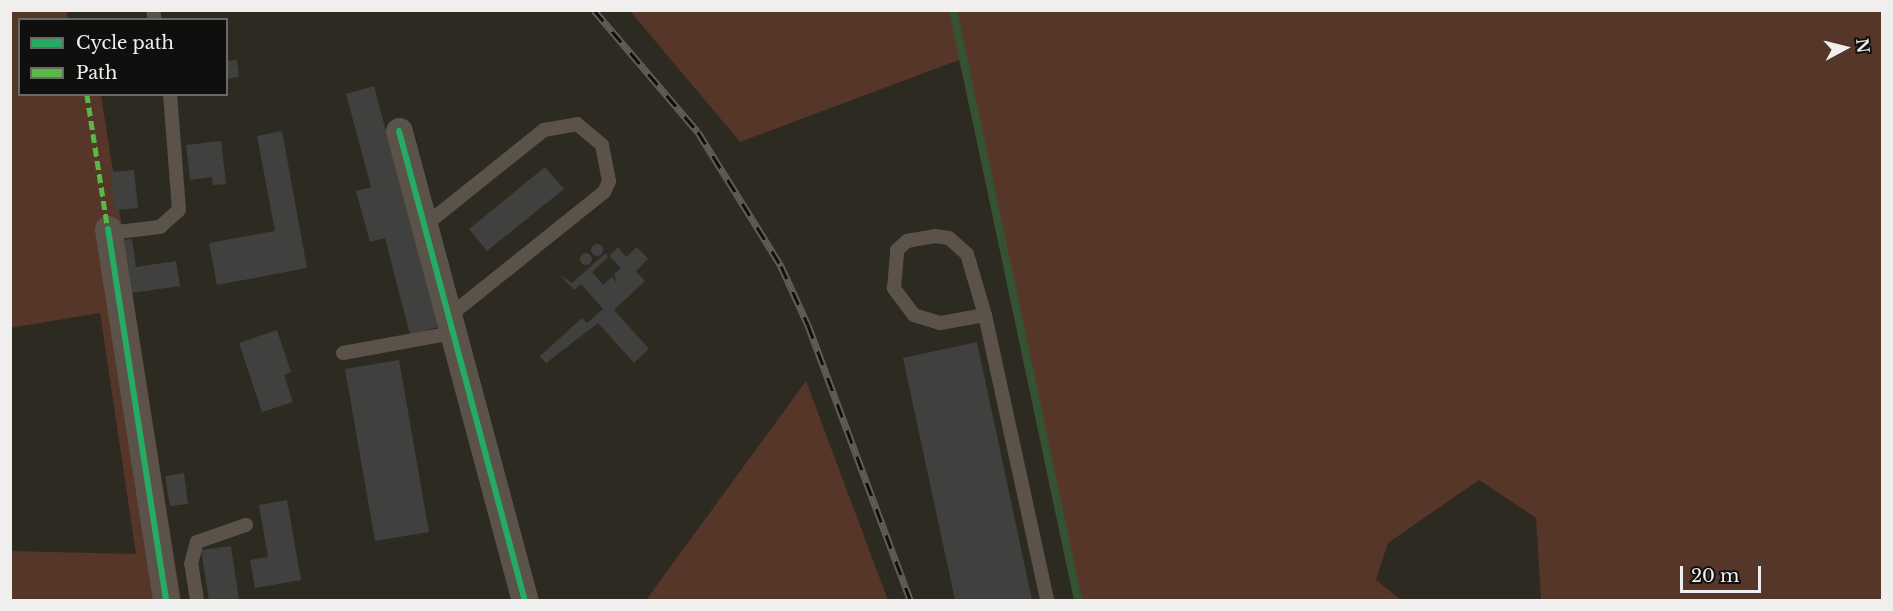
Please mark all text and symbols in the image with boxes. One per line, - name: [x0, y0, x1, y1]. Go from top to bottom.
- legend: [18, 18, 228, 96]
- north arrow: [1815, 18, 1875, 78]
- text: Cycle path: [76, 32, 174, 54]
- text: N: [1852, 37, 1874, 54]
- text: Path: [76, 62, 117, 84]
- scale bar: [1683, 554, 1764, 592]
- text: 20 m: [1691, 565, 1739, 587]

